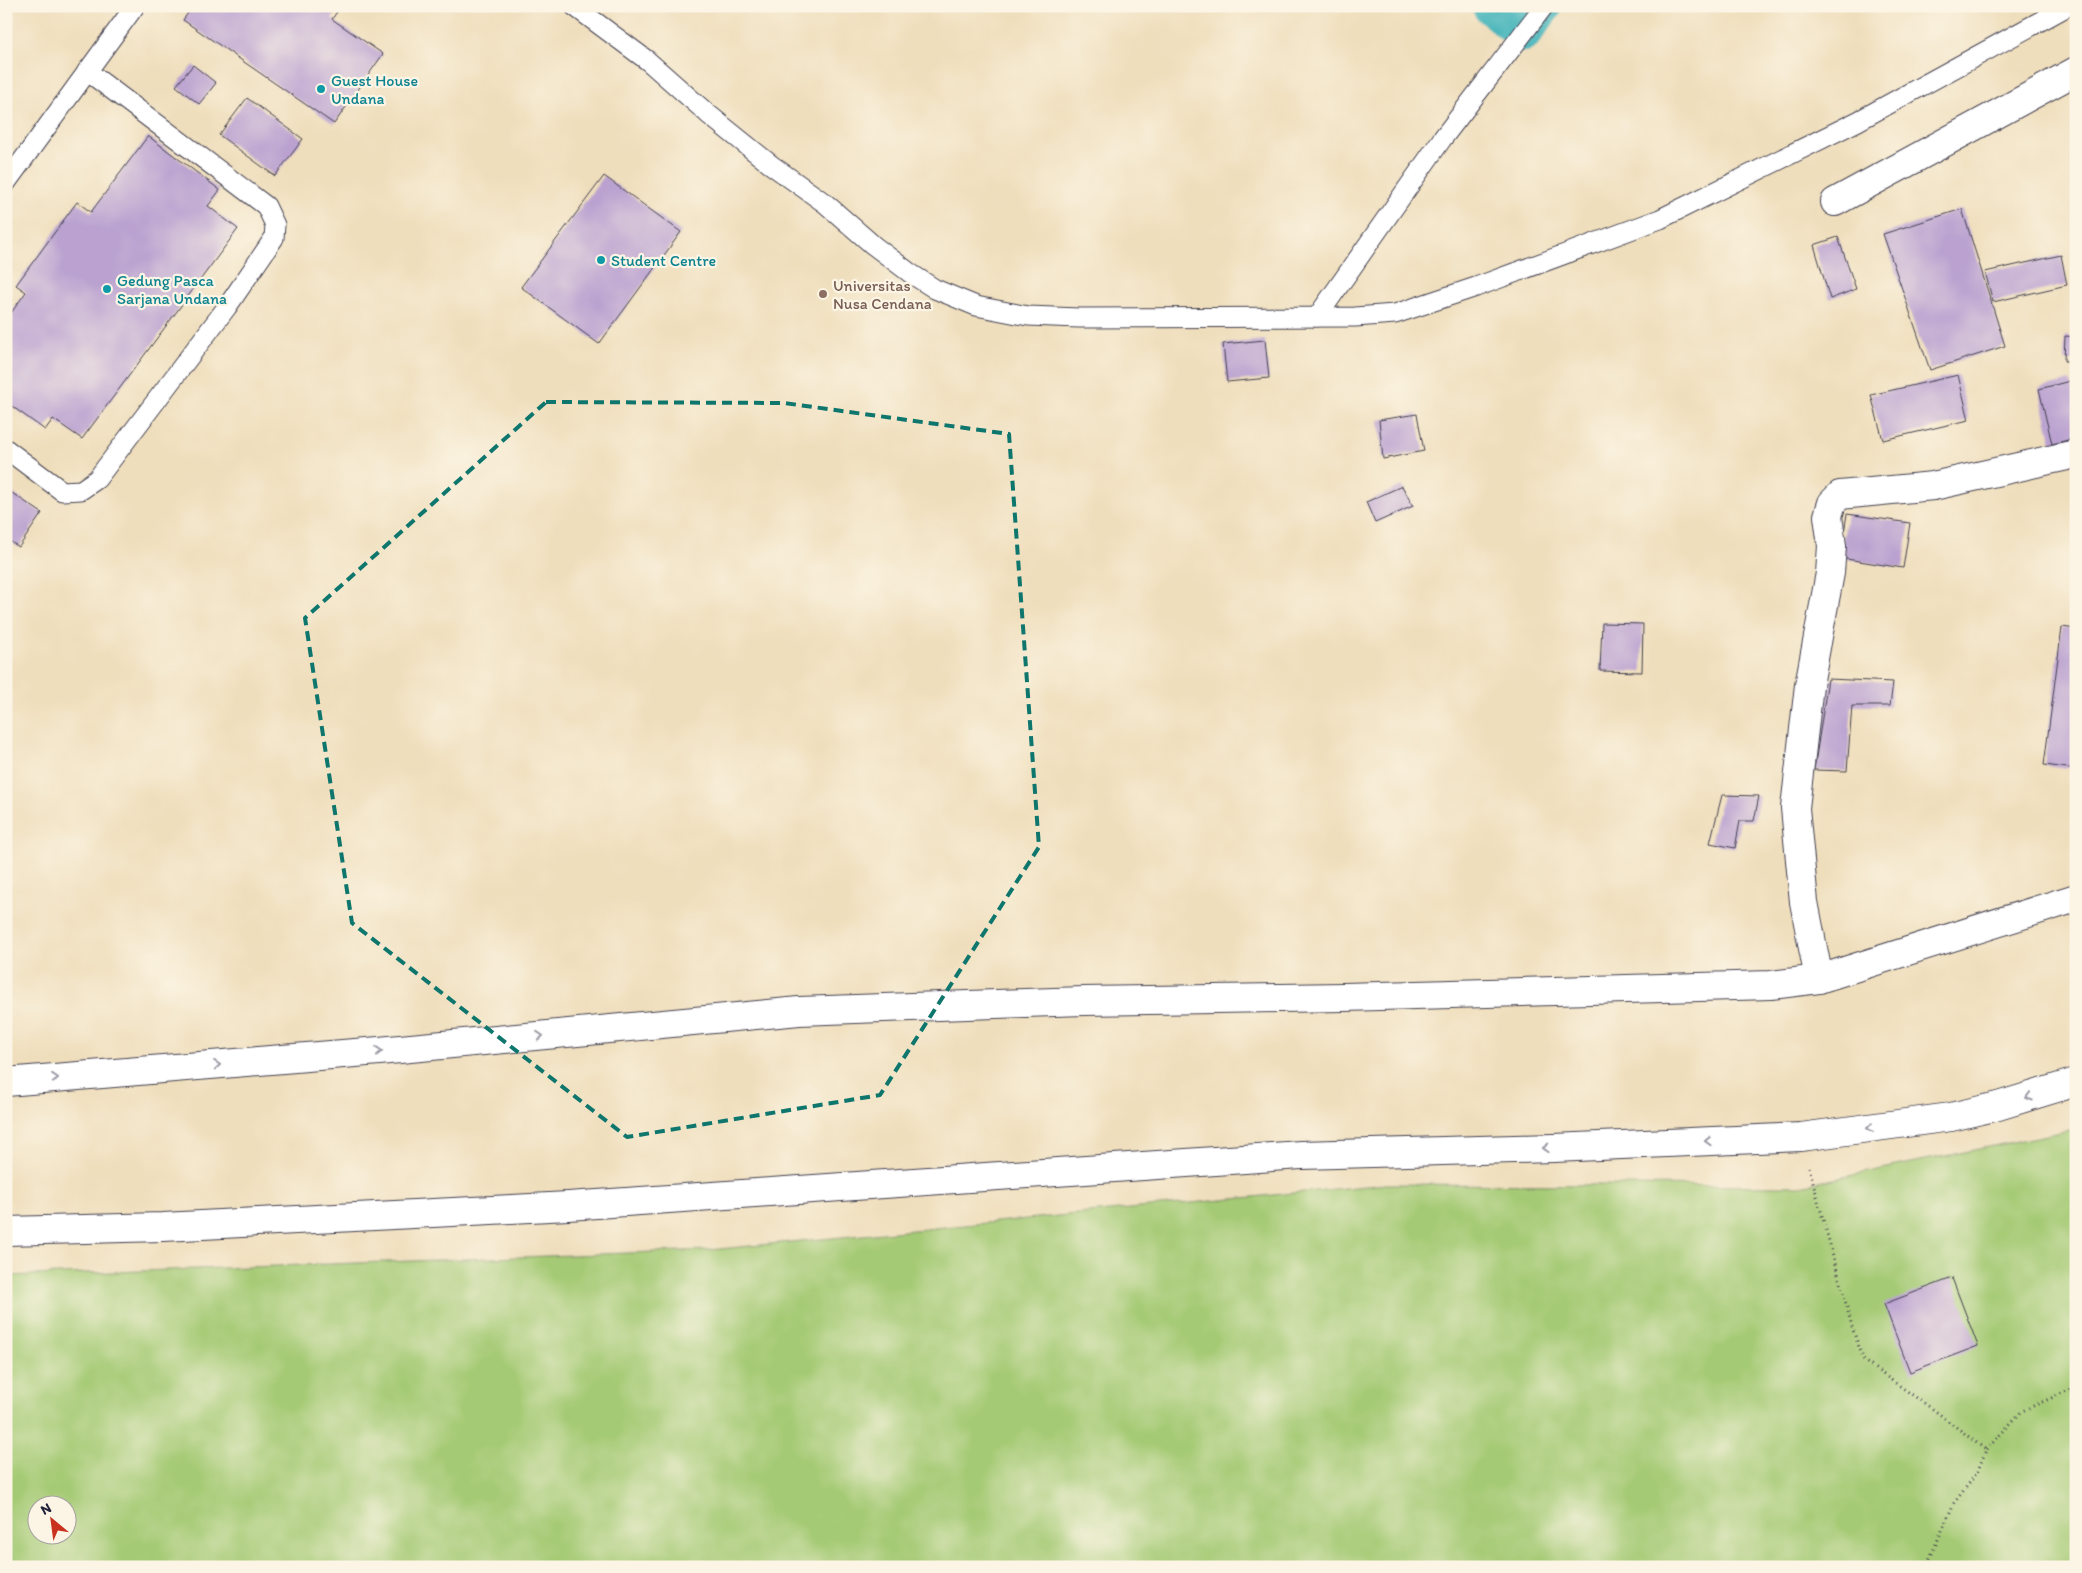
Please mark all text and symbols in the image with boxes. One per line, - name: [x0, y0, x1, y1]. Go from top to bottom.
- place label: Guest House Undana: [331, 71, 418, 108]
- marker: Guest House Undana: [315, 83, 327, 95]
- place label: Student Centre: [611, 251, 716, 270]
- marker: Student Centre: [595, 254, 607, 266]
- place label: Gedung Pasca Sarjana Undana: [117, 271, 227, 308]
- place label: Universitas Nusa Cendana: [833, 276, 932, 313]
- marker: Gedung Pasca Sarjana Undana: [101, 283, 113, 295]
- marker: Universitas Nusa Cendana: [817, 288, 829, 300]
- one-way arrow: [537, 1031, 545, 1042]
- one-way arrow: [375, 1046, 383, 1057]
- one-way arrow: [213, 1060, 221, 1071]
- one-way arrow: [51, 1073, 59, 1084]
- one-way arrow: [2026, 1091, 2034, 1101]
- one-way arrow: [1866, 1122, 1874, 1133]
- one-way arrow: [1704, 1136, 1712, 1147]
- one-way arrow: [1542, 1143, 1550, 1154]
- north arrow: [28, 1496, 78, 1546]
- text: N: [38, 1499, 54, 1519]

